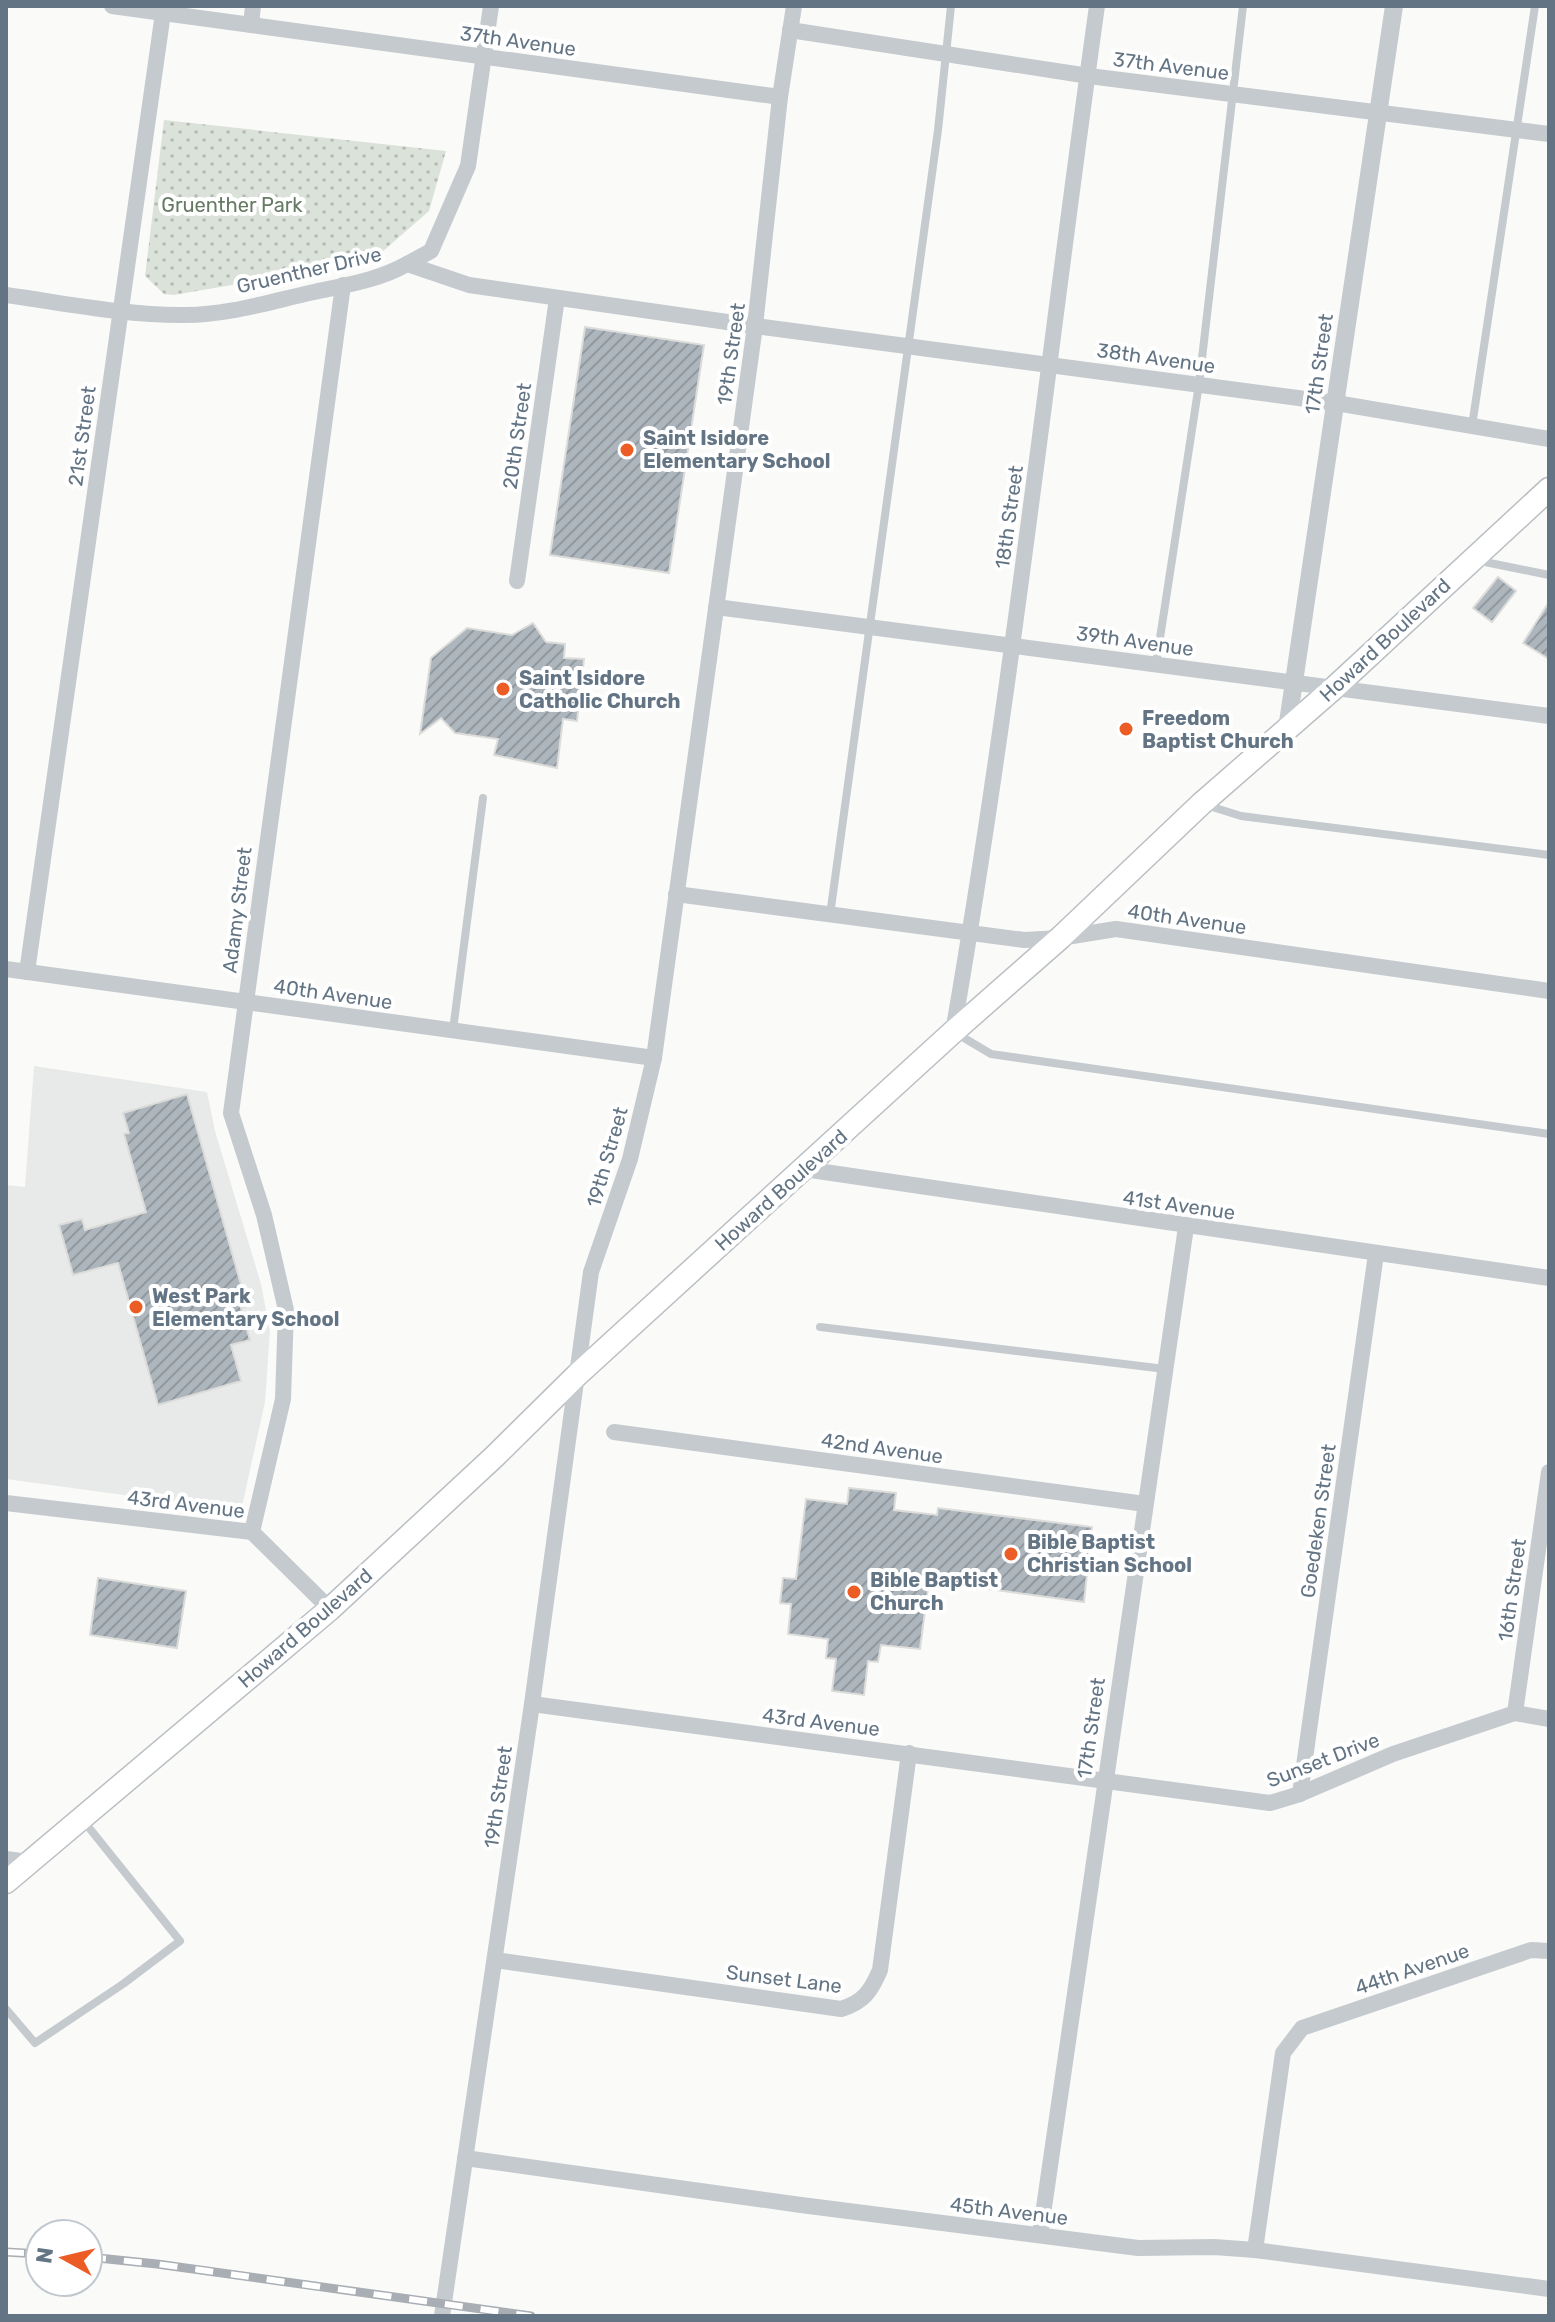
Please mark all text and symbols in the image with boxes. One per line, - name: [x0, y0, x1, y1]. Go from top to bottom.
- street label: 37th Avenue: [459, 21, 577, 61]
- street label: 37th Avenue: [1112, 47, 1230, 85]
- park label: Gruenther Park: [161, 193, 303, 217]
- street label: Gruenther Drive: [234, 242, 384, 298]
- street label: 19th Street: [712, 301, 750, 407]
- street label: 17th Street: [1300, 312, 1338, 416]
- street label: 38th Avenue: [1095, 338, 1217, 378]
- street label: 20th Street: [498, 381, 536, 491]
- street label: 21st Street: [63, 384, 101, 488]
- place label: Saint Isidore Elementary School: [643, 426, 830, 473]
- marker: Saint Isidore Elementary School: [618, 441, 636, 459]
- street label: 18th Street: [990, 464, 1028, 570]
- street label: Howard Boulevard: [1315, 573, 1455, 707]
- street label: 39th Avenue: [1075, 621, 1195, 661]
- place label: Saint Isidore Catholic Church: [519, 666, 680, 713]
- marker: Saint Isidore Catholic Church: [494, 680, 512, 698]
- place label: Freedom Baptist Church: [1142, 706, 1294, 753]
- marker: Freedom Baptist Church: [1117, 720, 1135, 738]
- street label: Adamy Street: [217, 845, 257, 974]
- street label: 40th Avenue: [1126, 899, 1248, 939]
- street label: 40th Avenue: [272, 974, 394, 1014]
- street label: 19th Street: [581, 1104, 633, 1210]
- street label: Howard Boulevard: [710, 1124, 852, 1256]
- street label: 41st Avenue: [1121, 1185, 1237, 1225]
- place label: West Park Elementary School: [152, 1284, 339, 1331]
- marker: West Park Elementary School: [127, 1298, 145, 1316]
- street label: 42nd Avenue: [820, 1428, 944, 1468]
- street label: Goedeken Street: [1295, 1442, 1341, 1600]
- street label: 43rd Avenue: [126, 1485, 246, 1523]
- place label: Bible Baptist Christian School: [1027, 1530, 1192, 1577]
- street label: 16th Street: [1493, 1537, 1531, 1643]
- marker: Bible Baptist Christian School: [1002, 1545, 1020, 1563]
- street label: Howard Boulevard: [233, 1563, 377, 1693]
- place label: Bible Baptist Church: [870, 1568, 998, 1615]
- marker: Bible Baptist Church: [845, 1583, 863, 1601]
- street label: 17th Street: [1072, 1676, 1110, 1780]
- street label: 43rd Avenue: [761, 1703, 881, 1741]
- street label: Sunset Drive: [1263, 1728, 1383, 1792]
- street label: 19th Street: [479, 1744, 517, 1850]
- street label: 44th Avenue: [1352, 1938, 1472, 2000]
- street label: Sunset Lane: [725, 1960, 843, 1998]
- street label: 45th Avenue: [949, 2192, 1069, 2230]
- north arrow: [24, 2218, 104, 2298]
- text: N: [30, 2246, 59, 2265]

